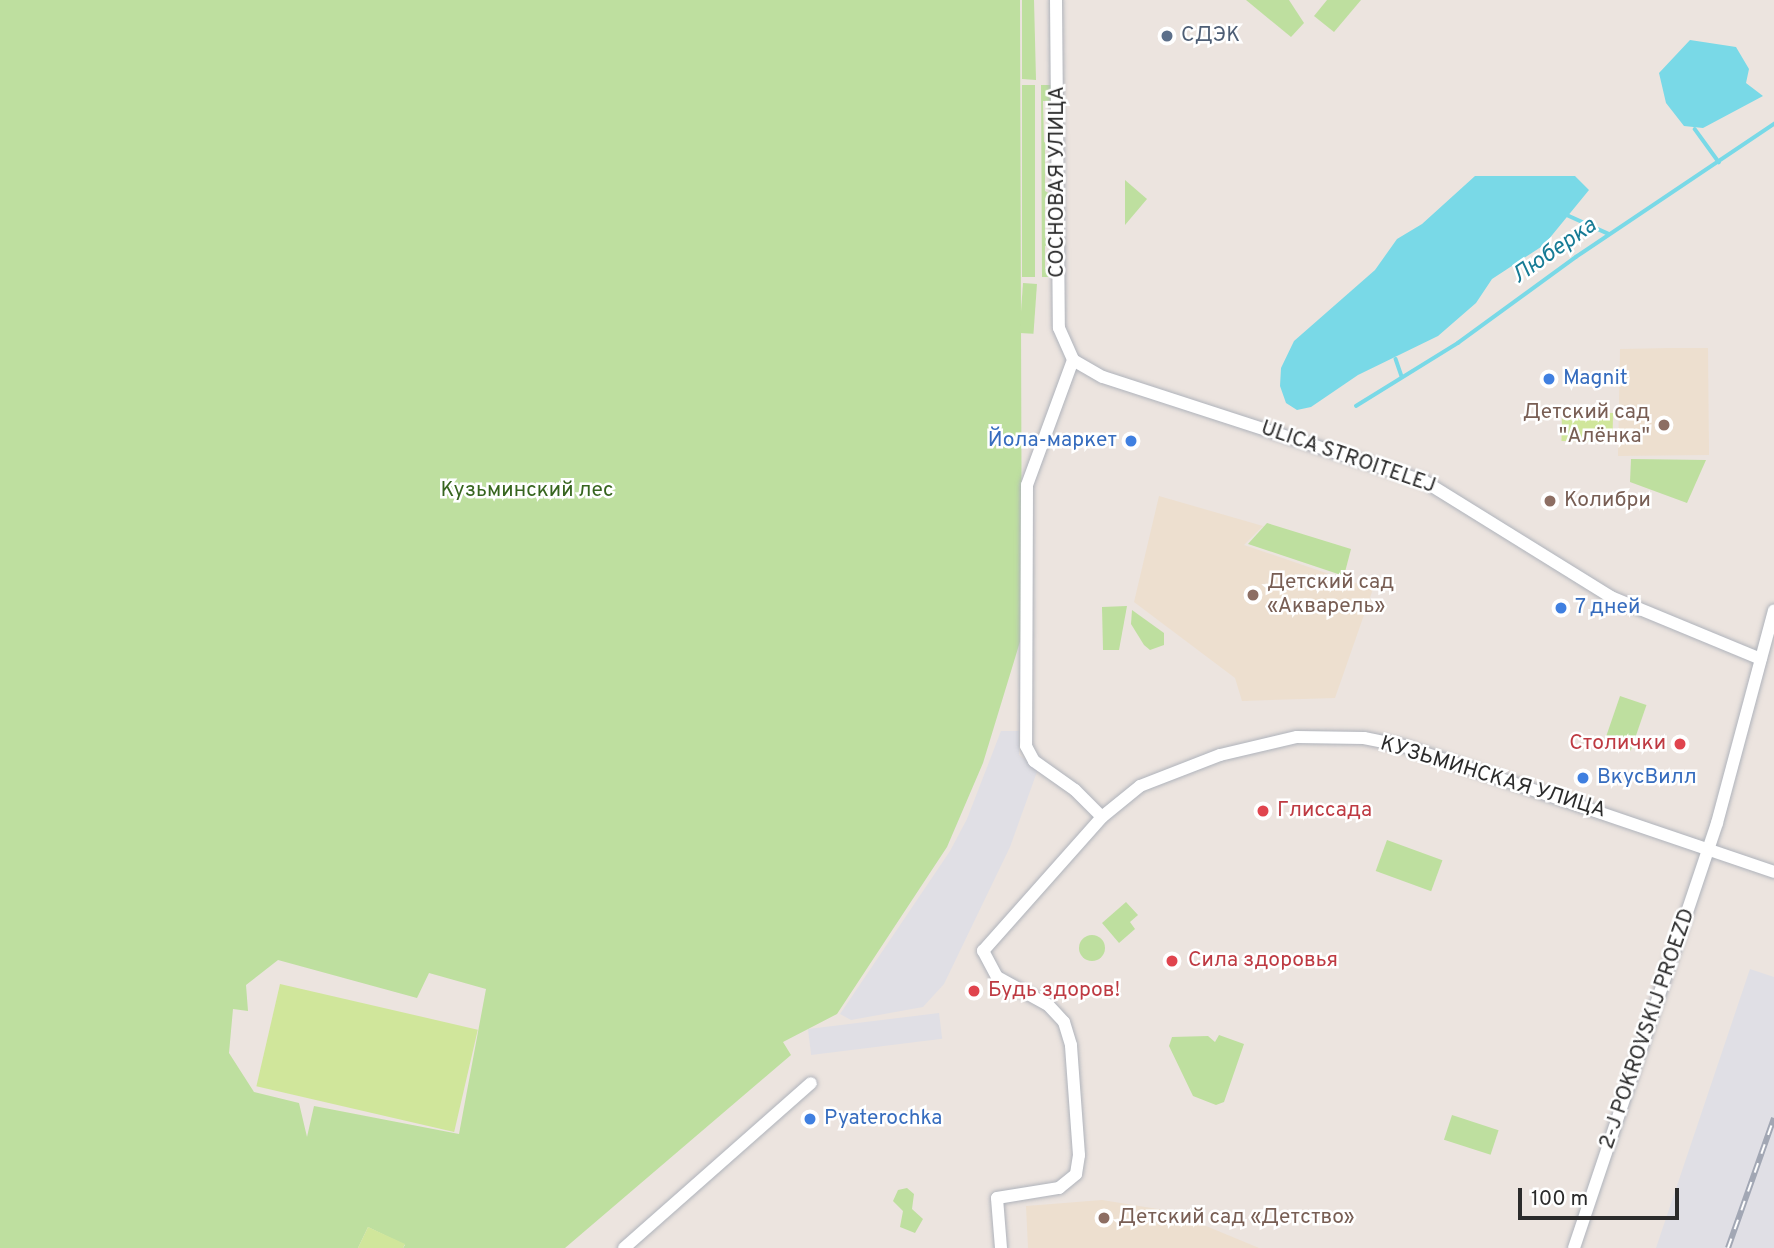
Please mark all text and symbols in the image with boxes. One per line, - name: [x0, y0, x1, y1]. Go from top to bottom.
- place label: СДЭК: [1181, 23, 1240, 49]
- marker: СДЭК: [1159, 28, 1175, 44]
- street label: СОСНОВАЯ УЛИЦА: [1045, 86, 1071, 278]
- water label: Люберка: [1507, 213, 1603, 291]
- place label: Magnit: [1563, 366, 1628, 392]
- marker: Magnit: [1541, 371, 1557, 387]
- place label: Детский сад "Алёнка": [1523, 400, 1650, 450]
- street label: ULICA STROITELEJ: [1257, 416, 1439, 500]
- marker: Детский сад "Алёнка": [1656, 417, 1672, 433]
- place label: Йола-маркет: [988, 428, 1117, 454]
- marker: Йола-маркет: [1123, 433, 1139, 449]
- park label: Кузьминский лес: [441, 478, 613, 504]
- place label: Колибри: [1564, 488, 1651, 514]
- marker: Колибри: [1542, 493, 1558, 509]
- place label: Детский сад «Акварель»: [1267, 570, 1394, 620]
- marker: Детский сад «Акварель»: [1245, 587, 1261, 603]
- place label: 7 дней: [1575, 595, 1641, 621]
- marker: 7 дней: [1553, 600, 1569, 616]
- place label: Столички: [1569, 731, 1666, 757]
- street label: КУЗЬМИНСКАЯ УЛИЦА: [1377, 732, 1609, 824]
- marker: Столички: [1672, 736, 1688, 752]
- place label: ВкусВилл: [1597, 765, 1697, 791]
- marker: ВкусВилл: [1575, 770, 1591, 786]
- place label: Глиссада: [1277, 798, 1372, 824]
- marker: Глиссада: [1255, 803, 1271, 819]
- street label: 2-J POKROVSKIJ PROEZD: [1595, 905, 1701, 1153]
- place label: Сила здоровья: [1188, 948, 1338, 974]
- marker: Сила здоровья: [1162, 951, 1182, 971]
- place label: Будь здоров!: [988, 978, 1120, 1004]
- marker: Будь здоров!: [966, 983, 982, 999]
- place label: Pyaterochka: [824, 1106, 942, 1132]
- marker: Pyaterochka: [802, 1111, 818, 1127]
- scale bar: [1522, 1174, 1683, 1218]
- text: 100 m: [1531, 1186, 1588, 1213]
- place label: Детский сад «Детство»: [1118, 1205, 1355, 1231]
- marker: Детский сад «Детство»: [1096, 1210, 1112, 1226]

